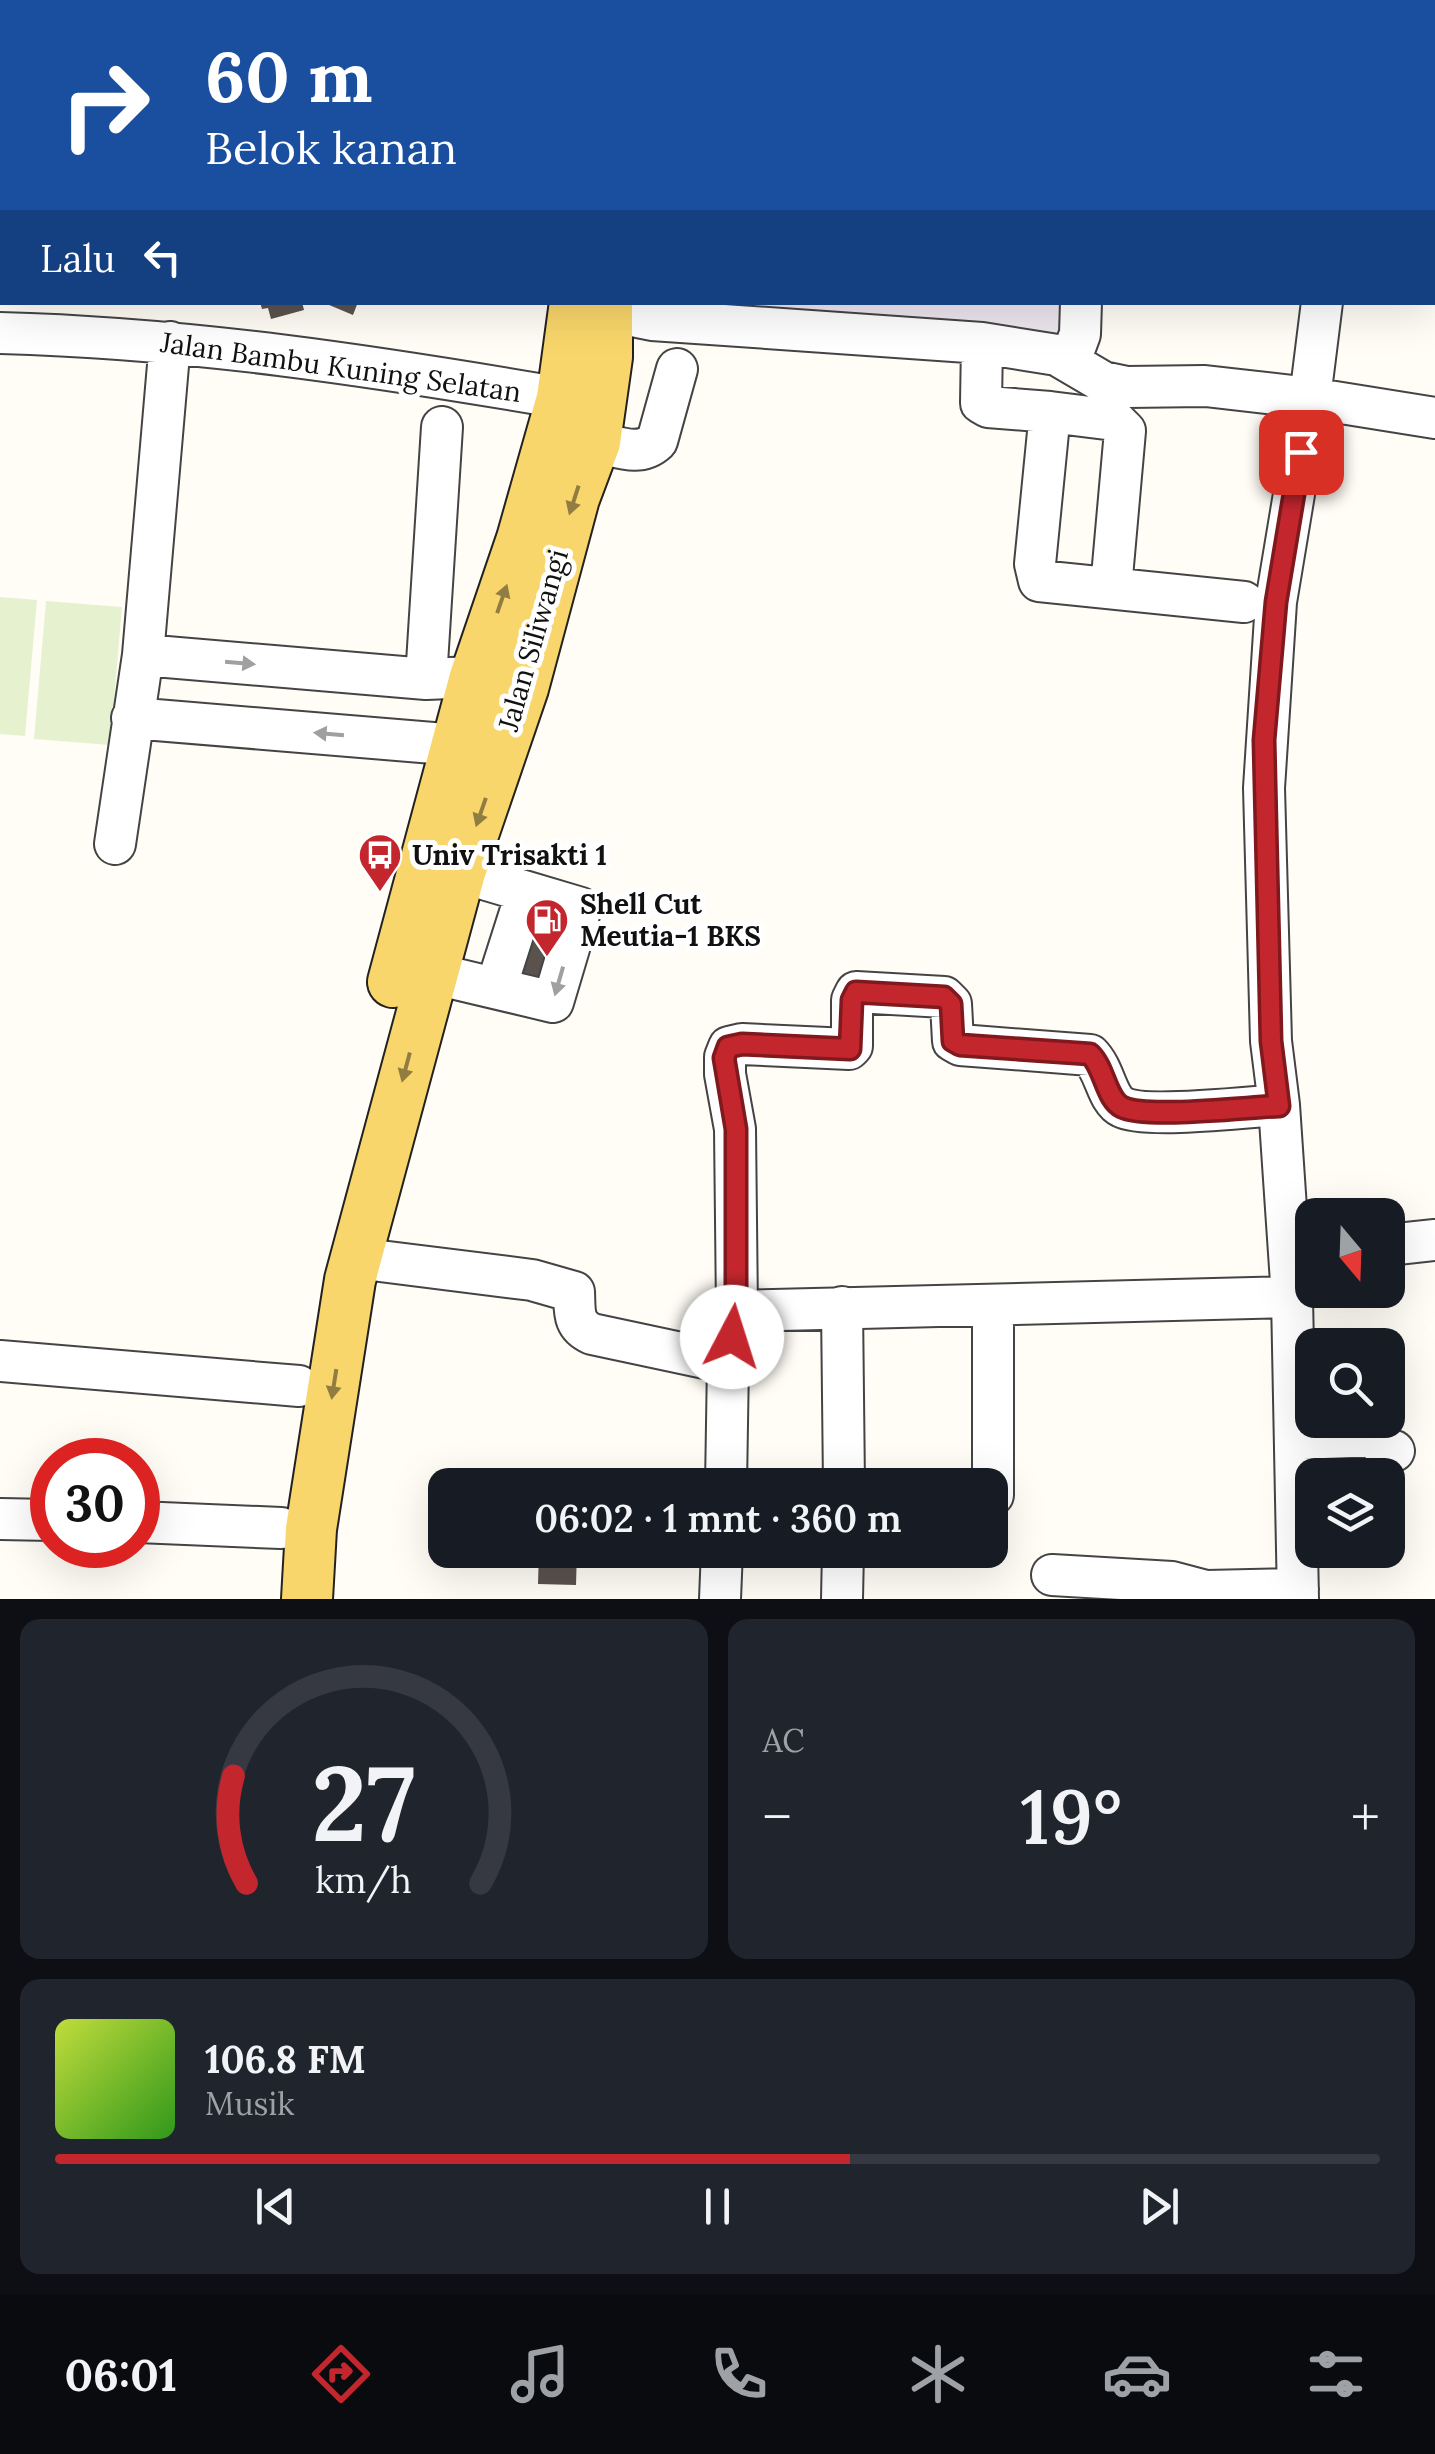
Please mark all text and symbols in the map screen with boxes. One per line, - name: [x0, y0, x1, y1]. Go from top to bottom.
- text: 60 m: [205, 32, 373, 121]
- icon: right: [40, 40, 170, 170]
- text: Belok kanan: [205, 119, 457, 176]
- icon: left: [135, 230, 190, 285]
- text: Lalu: [40, 234, 115, 282]
- street label: Jalan Bambu Kuning Selatan: [157, 324, 524, 410]
- pin: [1259, 410, 1344, 495]
- icon: arrive: [1274, 425, 1329, 480]
- one-way arrow: [566, 486, 581, 516]
- street label: Jalan Siliwangi: [490, 545, 576, 736]
- one-way arrow: [495, 583, 510, 613]
- one-way arrow: [224, 656, 256, 672]
- one-way arrow: [312, 725, 344, 741]
- one-way arrow: [472, 797, 487, 827]
- bus stop icon: Univ Trisakti 1: [357, 832, 403, 893]
- place label: Univ Trisakti 1: [412, 837, 607, 873]
- place label: Shell Cut Meutia-1 BKS: [580, 886, 761, 954]
- fuel station icon: Shell Cut Meutia-1 BKS: [524, 897, 570, 958]
- one-way arrow: [551, 966, 566, 997]
- one-way arrow: [398, 1052, 413, 1083]
- north arrow: [1295, 1198, 1405, 1308]
- map controls: [1295, 1198, 1405, 1568]
- position arrow: [680, 1285, 784, 1389]
- button: search: [1295, 1328, 1405, 1438]
- one-way arrow: [325, 1369, 341, 1400]
- speed limit sign: 30: [30, 1438, 160, 1568]
- button: layers: [1295, 1458, 1405, 1568]
- text: 06:02 · 1 mnt · 360 m: [534, 1494, 902, 1542]
- text: AC: [763, 1720, 805, 1761]
- text: 27: [312, 1736, 416, 1869]
- text: 19°: [1020, 1769, 1122, 1865]
- text: −: [763, 1782, 792, 1852]
- text: +: [1351, 1782, 1380, 1852]
- text: km/h: [315, 1857, 412, 1903]
- text: 106.8 FM: [205, 2035, 366, 2083]
- text: Musik: [205, 2083, 294, 2124]
- icon: previous: [248, 2179, 303, 2234]
- icon: pause: [690, 2179, 745, 2234]
- icon: next: [1132, 2179, 1187, 2234]
- icon: directions: [306, 2339, 376, 2409]
- icon: music: [505, 2339, 575, 2409]
- icon: phone: [704, 2339, 774, 2409]
- icon: climate: [903, 2339, 973, 2409]
- icon: car: [1102, 2339, 1172, 2409]
- icon: filters: [1301, 2339, 1371, 2409]
- text: 06:01: [64, 2346, 177, 2403]

